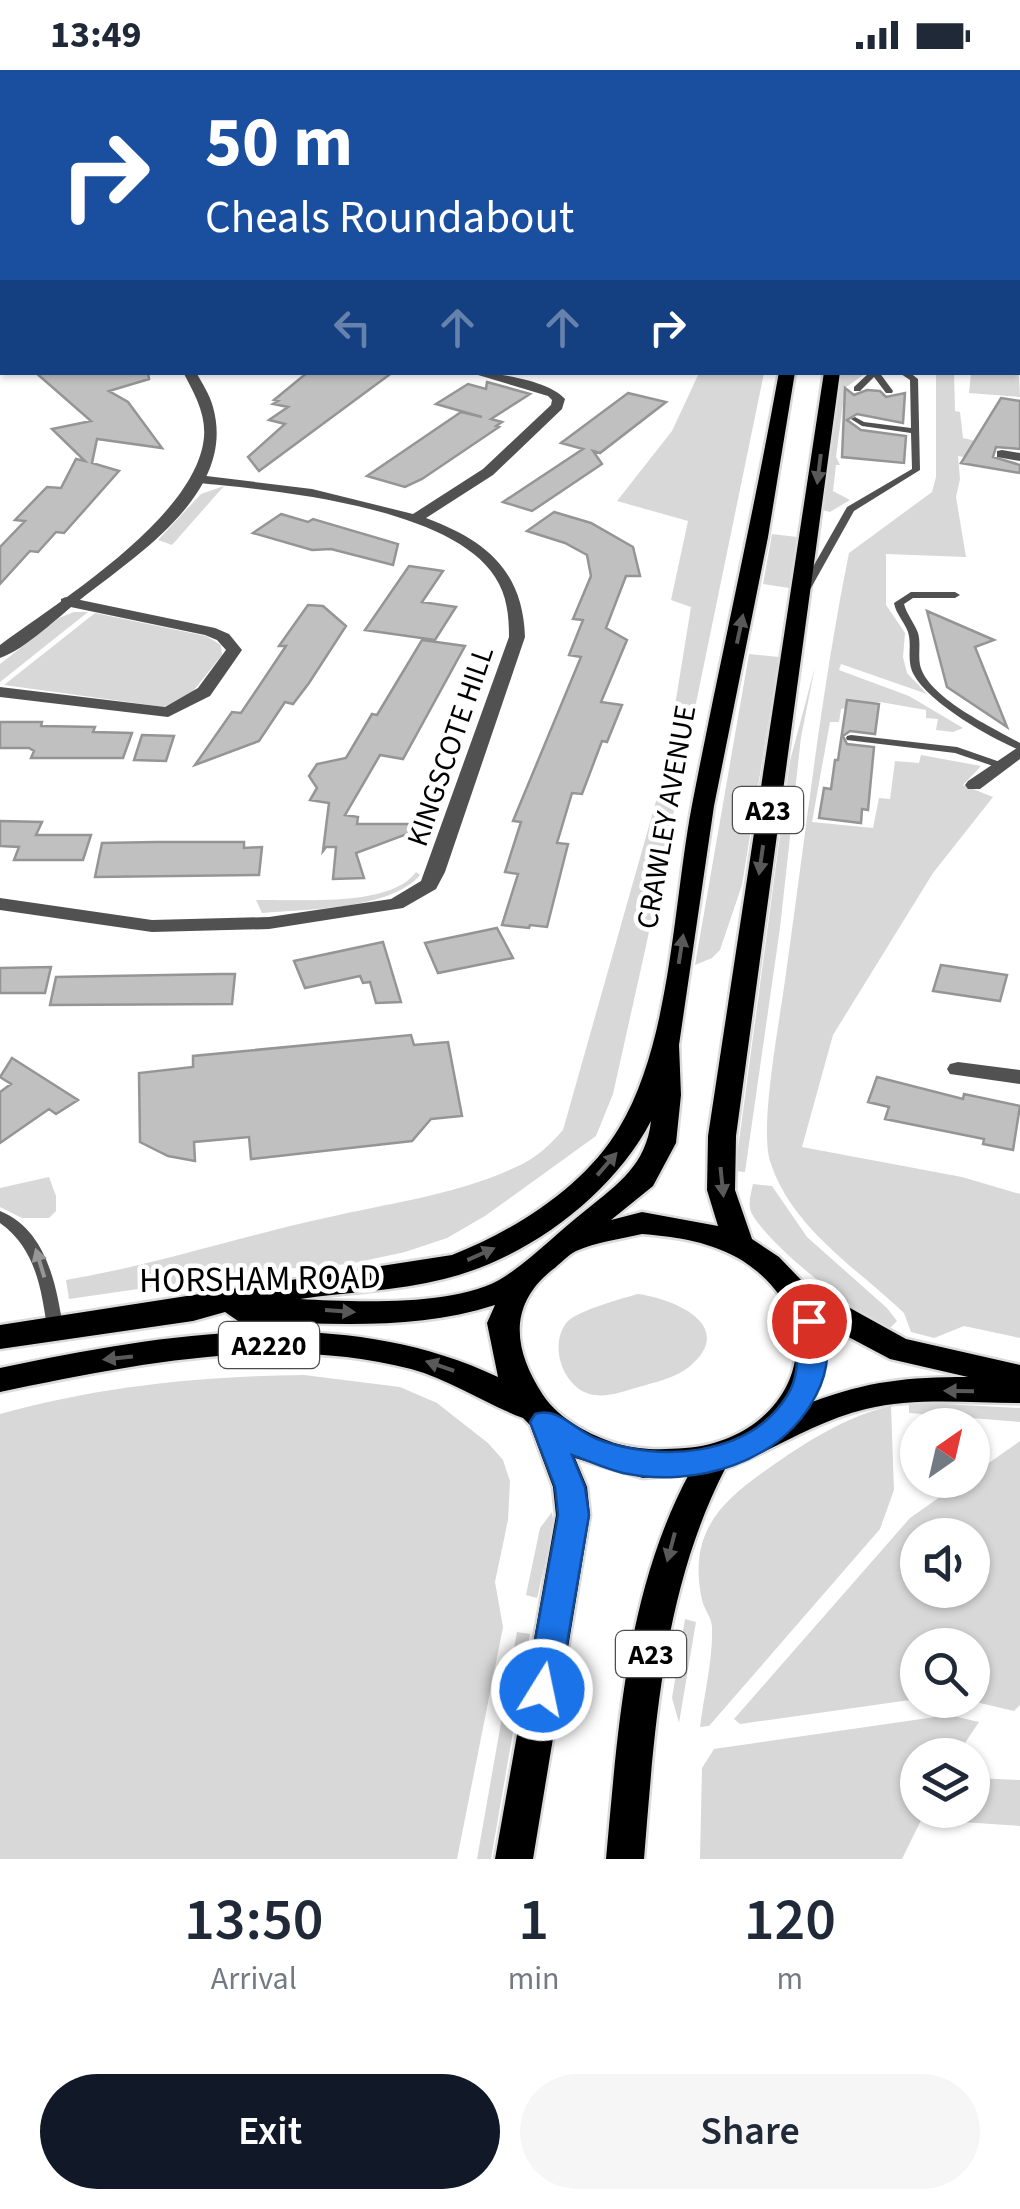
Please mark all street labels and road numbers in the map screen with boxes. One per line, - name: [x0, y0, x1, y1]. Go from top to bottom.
- street label: KINGSCOTE HILL: [396, 640, 505, 852]
- street label: CRAWLEY AVENUE: [626, 702, 707, 932]
- road number: A23: [733, 787, 803, 833]
- street label: HORSHAM ROAD: [139, 1252, 381, 1306]
- road number: A2220: [219, 1322, 319, 1368]
- road number: A23: [616, 1631, 686, 1677]

